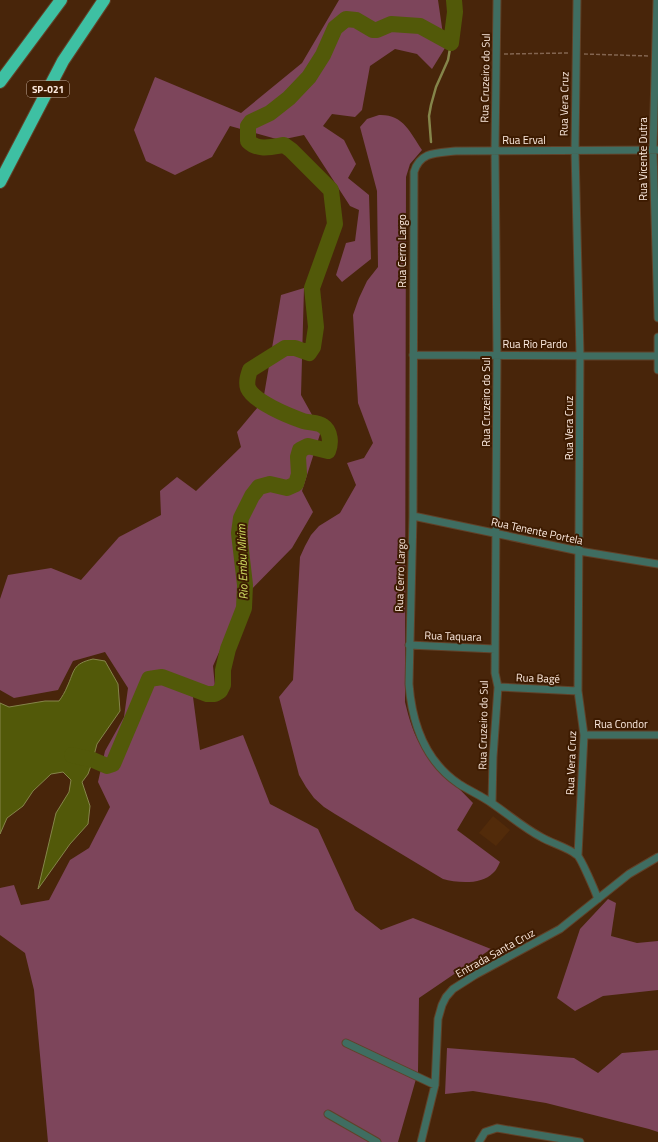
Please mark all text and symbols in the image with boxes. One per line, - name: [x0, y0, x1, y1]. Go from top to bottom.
- street label: Rua Cruzeiro do Sul: [476, 33, 494, 123]
- street label: Rua Vera Cruz: [555, 72, 573, 136]
- road number: SP-021: [27, 81, 69, 97]
- street label: Rua Vicente Dutra: [635, 117, 651, 201]
- street label: Rua Erval: [502, 132, 546, 148]
- street label: Rua Cerro Largo: [394, 214, 410, 288]
- street label: Rua Rio Pardo: [502, 336, 568, 352]
- street label: Rua Cruzeiro do Sul: [478, 357, 494, 447]
- street label: Rua Vera Cruz: [561, 396, 577, 460]
- street label: Rua Tenente Portela: [490, 513, 585, 549]
- water label: Rio Embu Mirim: [231, 523, 253, 600]
- street label: Rua Cerro Largo: [391, 538, 409, 612]
- street label: Rua Taquara: [424, 627, 482, 645]
- street label: Rua Bagé: [516, 669, 561, 687]
- street label: Rua Cruzeiro do Sul: [474, 680, 492, 770]
- street label: Rua Condor: [594, 716, 648, 732]
- street label: Rua Vera Cruz: [562, 731, 580, 795]
- street label: Entrada Santa Cruz: [452, 925, 538, 981]

